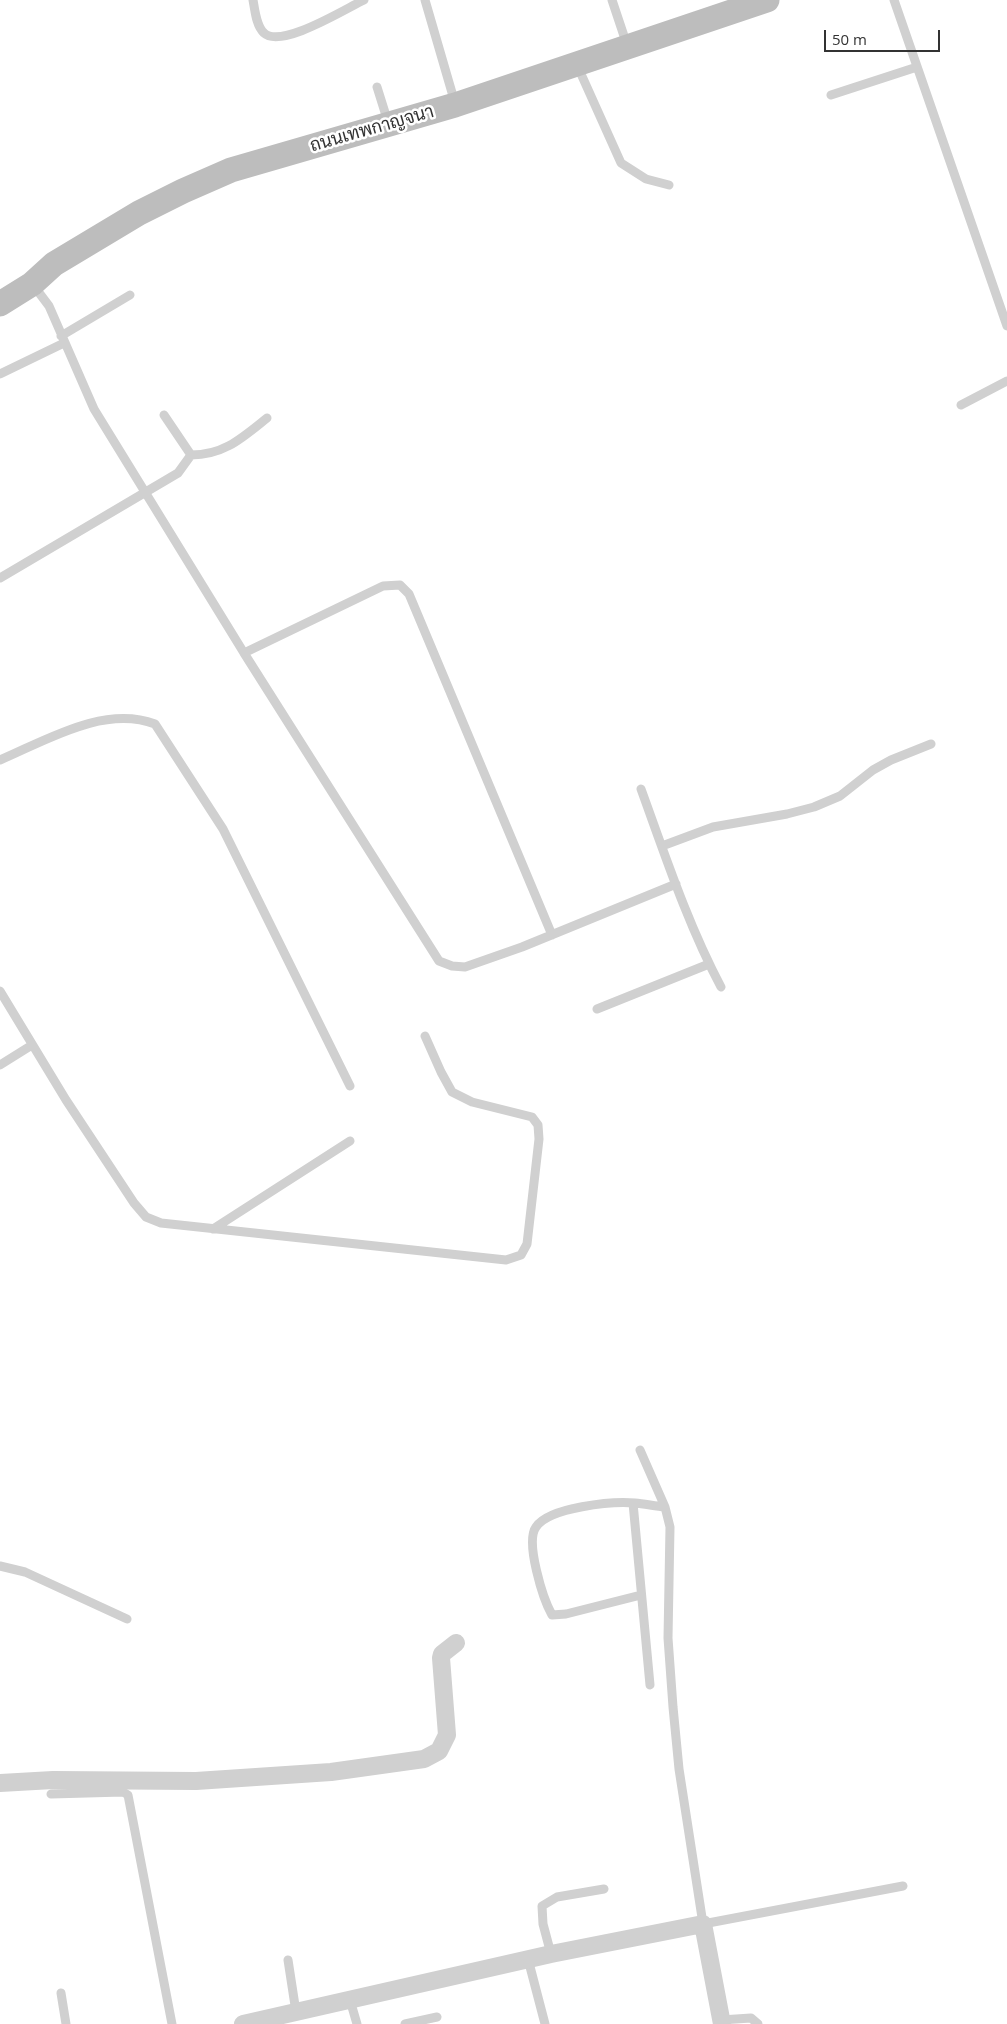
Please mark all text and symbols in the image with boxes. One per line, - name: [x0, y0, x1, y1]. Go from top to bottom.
- scale bar: [827, 20, 943, 52]
- text: 50 m: [832, 29, 867, 49]
- street label: ถนนเทพกาญจนา: [308, 101, 436, 157]

